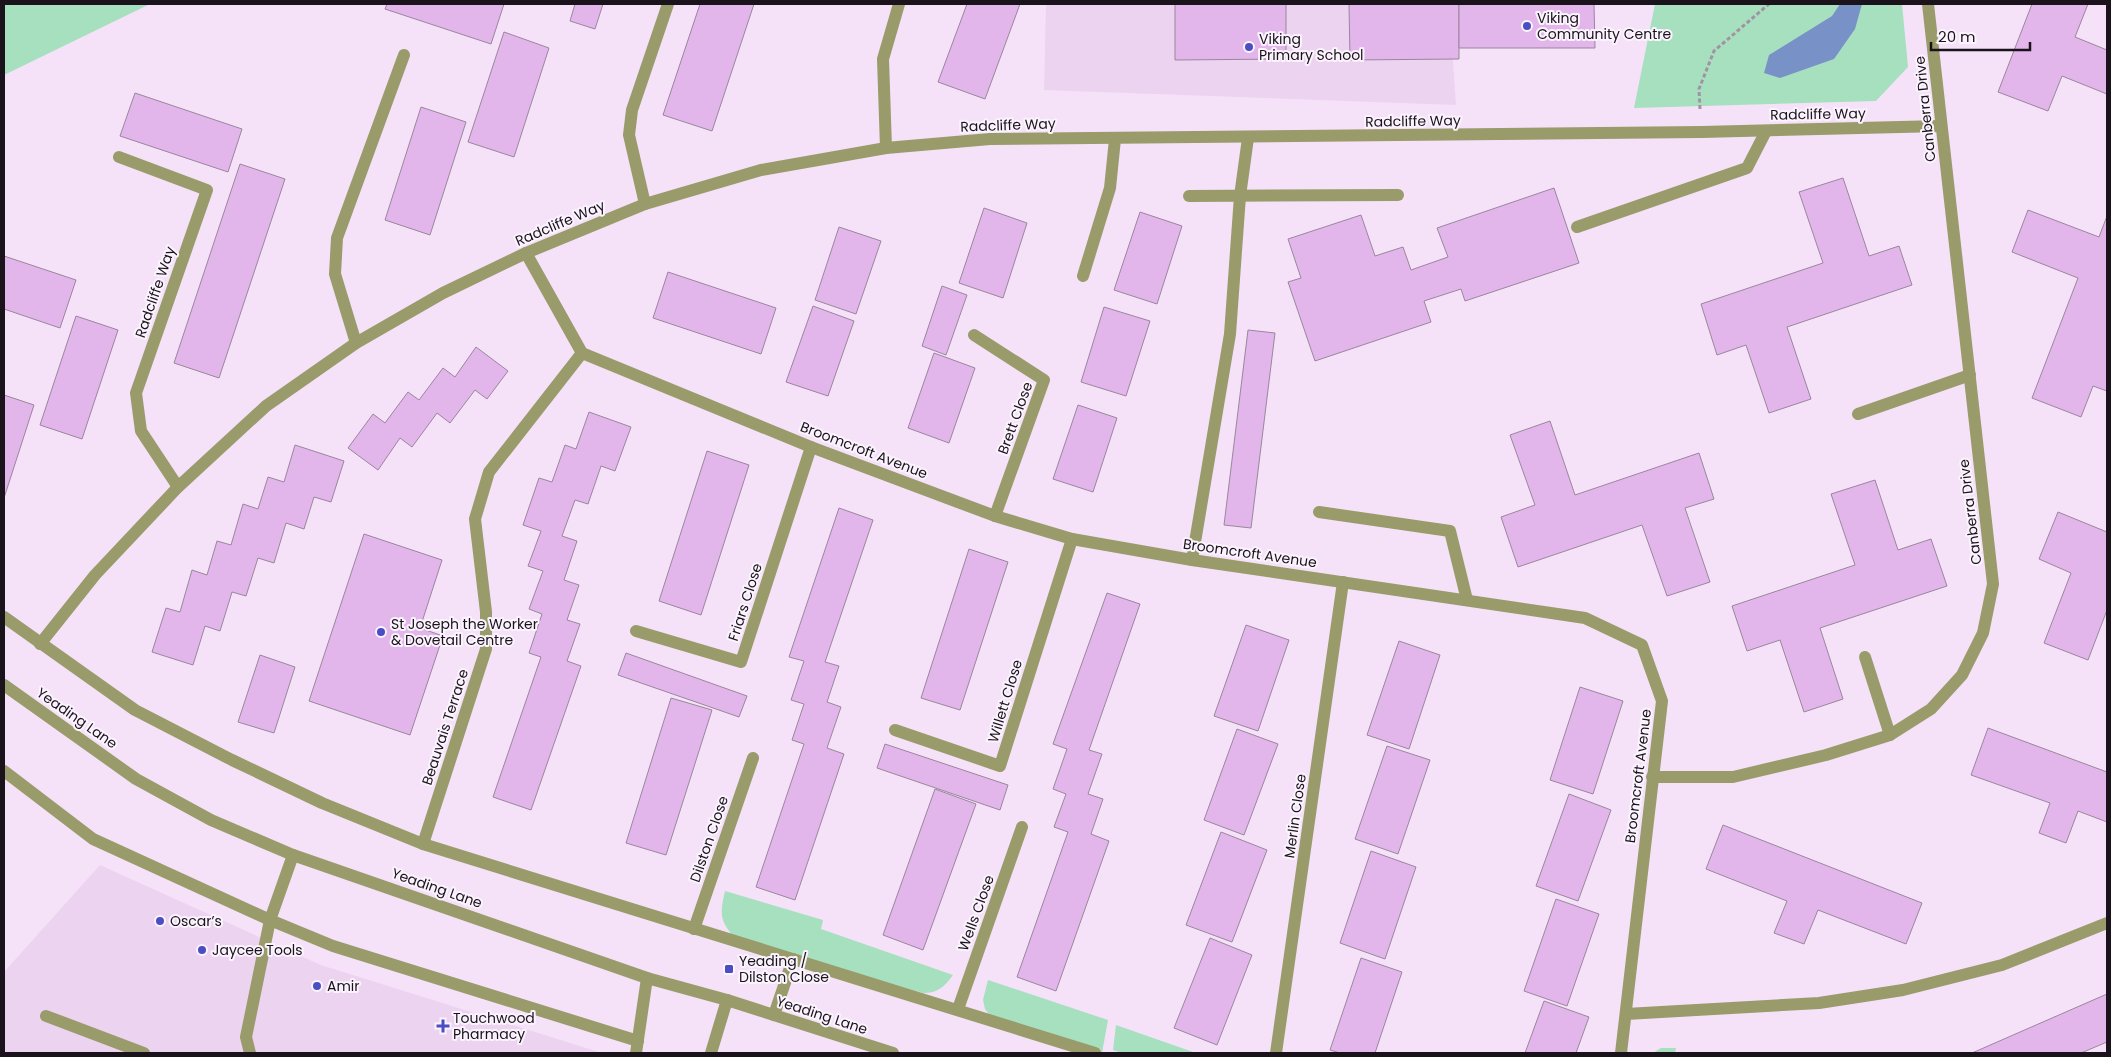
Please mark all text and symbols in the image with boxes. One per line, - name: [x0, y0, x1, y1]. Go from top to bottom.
- place label: Viking Community Centre: [1537, 8, 1671, 44]
- marker: Viking Community Centre: [1521, 20, 1533, 32]
- scale bar: [1931, 20, 2030, 52]
- text: 20 m: [1938, 26, 1976, 47]
- place label: Viking Primary School: [1259, 29, 1364, 65]
- marker: Viking Primary School: [1243, 41, 1255, 53]
- street label: Canberra Drive: [1909, 55, 1940, 163]
- street label: Radcliffe Way: [1770, 103, 1866, 125]
- street label: Radcliffe Way: [1365, 110, 1461, 132]
- street label: Radcliffe Way: [960, 113, 1056, 137]
- street label: Radcliffe Way: [512, 195, 608, 251]
- street label: Radcliffe Way: [130, 244, 180, 340]
- street label: Brett Close: [993, 379, 1037, 457]
- street label: Broomcroft Avenue: [797, 417, 931, 484]
- street label: Canberra Drive: [1954, 458, 1986, 566]
- street label: Broomcroft Avenue: [1182, 534, 1318, 572]
- street label: Friars Close: [723, 560, 767, 643]
- place label: St Joseph the Worker & Dovetail Centre: [391, 614, 538, 650]
- marker: St Joseph the Worker & Dovetail Centre: [375, 626, 387, 638]
- street label: Willett Close: [983, 657, 1027, 745]
- street label: Beauvais Terrace: [417, 666, 473, 788]
- street label: Yeading Lane: [33, 683, 122, 753]
- street label: Broomcroft Avenue: [1620, 708, 1656, 844]
- street label: Merlin Close: [1279, 772, 1311, 859]
- street label: Dilston Close: [685, 793, 733, 885]
- street label: Yeading Lane: [389, 863, 485, 913]
- street label: Wells Close: [953, 872, 999, 954]
- place label: Oscar’s: [170, 911, 222, 931]
- marker: Oscar’s: [154, 915, 166, 927]
- place label: Jaycee Tools: [212, 940, 303, 960]
- marker: Jaycee Tools: [196, 944, 208, 956]
- place label: Yeading / Dilston Close: [739, 951, 829, 987]
- marker: Yeading / Dilston Close: [723, 963, 735, 975]
- place label: Amir: [327, 976, 360, 996]
- marker: Amir: [311, 980, 323, 992]
- street label: Yeading Lane: [774, 991, 870, 1039]
- place label: Touchwood Pharmacy: [453, 1008, 535, 1044]
- marker: Touchwood Pharmacy: [437, 1020, 449, 1032]

